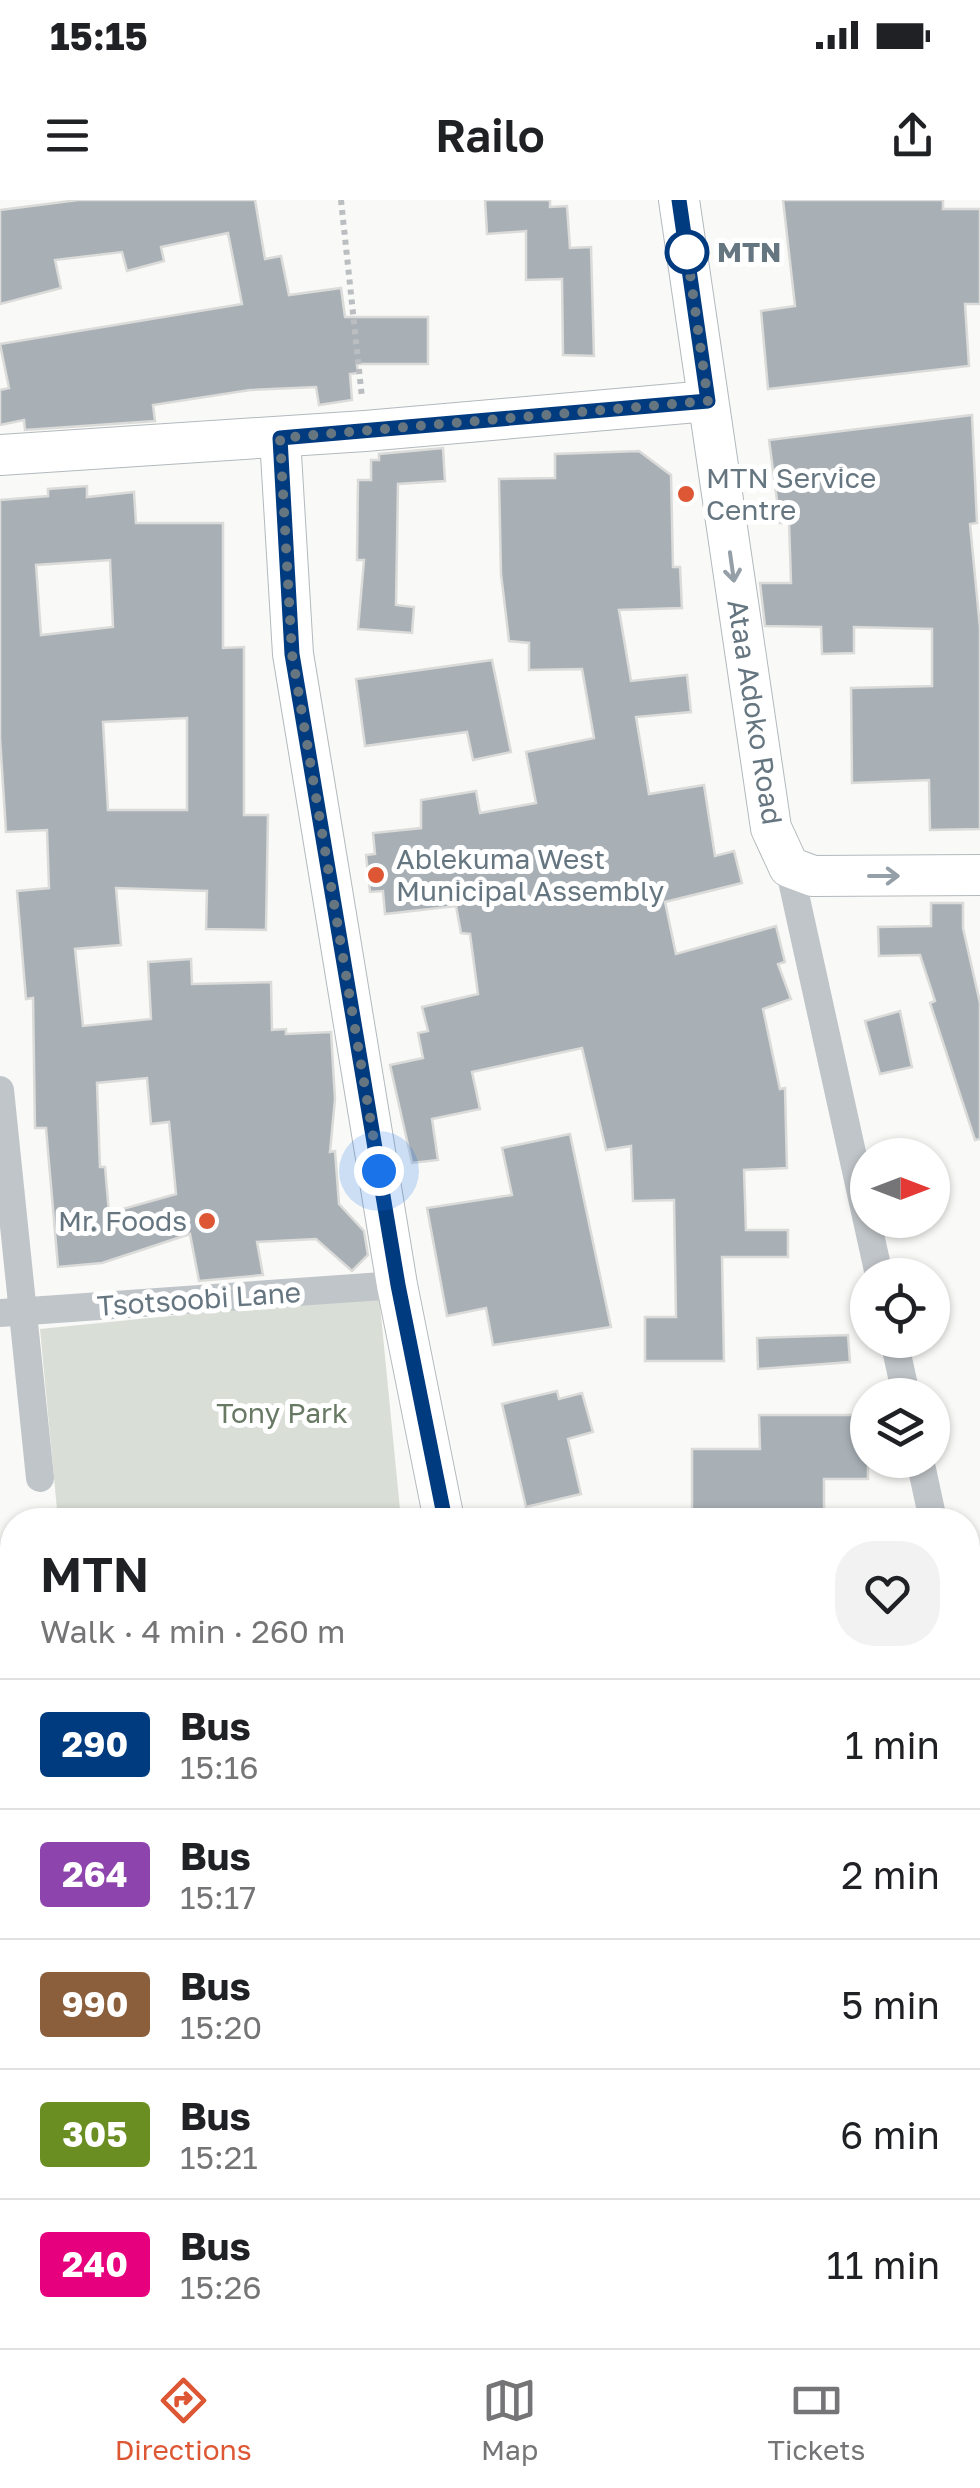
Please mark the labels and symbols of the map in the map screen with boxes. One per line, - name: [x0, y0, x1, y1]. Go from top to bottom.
- marker: MTN: [666, 231, 708, 273]
- place label: MTN: [717, 235, 781, 268]
- place label: MTN Service Centre: [706, 461, 876, 526]
- marker: MTN Service Centre: [675, 483, 697, 505]
- one-way arrow: [723, 550, 741, 583]
- street label: Ataa Adoko Road: [721, 597, 790, 827]
- place label: Ablekuma West Municipal Assembly: [396, 842, 664, 907]
- marker: Ablekuma West Municipal Assembly: [365, 864, 387, 886]
- one-way arrow: [867, 866, 899, 885]
- north arrow: [850, 1138, 950, 1238]
- your location: [354, 1146, 404, 1196]
- place label: Mr. Foods: [58, 1204, 187, 1237]
- marker: Mr. Foods: [196, 1210, 218, 1232]
- street label: Tsotsoobi Lane: [96, 1275, 302, 1322]
- park label: Tony Park: [216, 1396, 348, 1429]

